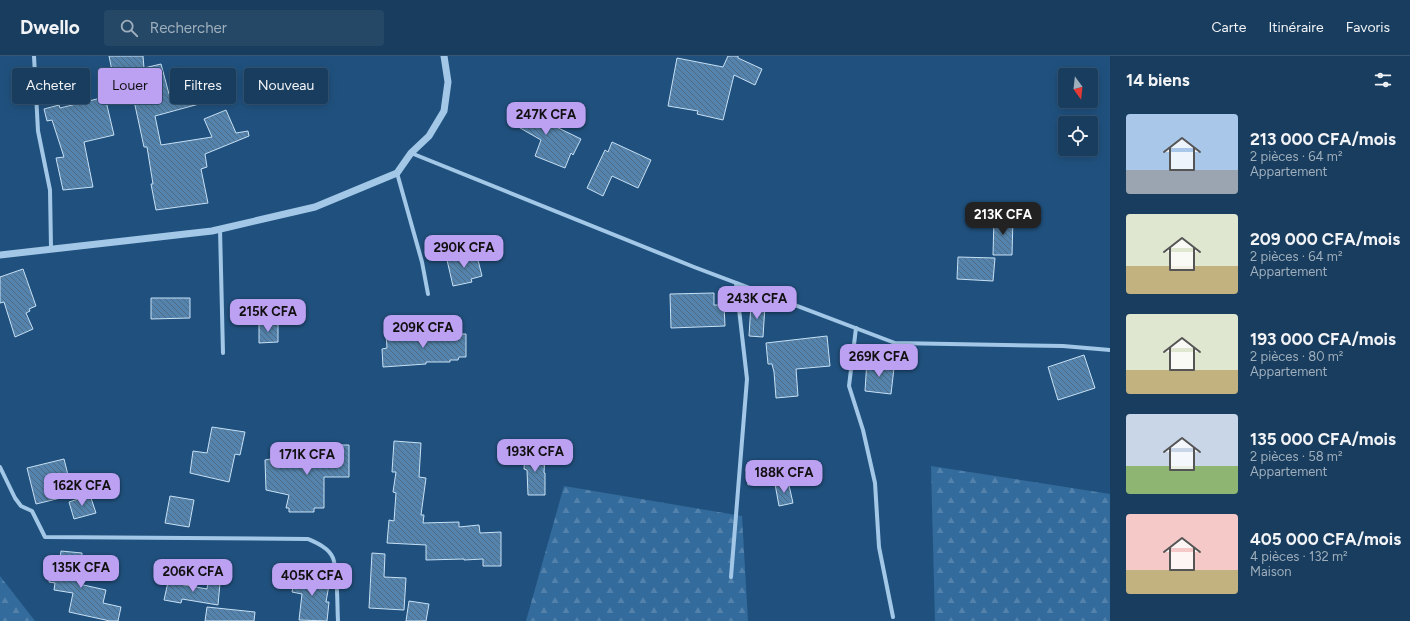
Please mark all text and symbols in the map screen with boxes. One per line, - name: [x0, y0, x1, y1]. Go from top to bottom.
- search box: [104, 10, 384, 46]
- text: Dwello: [20, 16, 80, 39]
- icon: search: [118, 17, 140, 39]
- text: Rechercher: [150, 19, 227, 37]
- text: Carte: [1212, 19, 1246, 36]
- text: Itinéraire: [1268, 19, 1324, 36]
- text: Favoris: [1346, 19, 1390, 36]
- chip: Acheter: [12, 68, 90, 104]
- chip: Louer: [98, 68, 162, 104]
- chip: Filtres: [170, 68, 236, 104]
- chip: Nouveau: [244, 68, 328, 104]
- north arrow: [1058, 68, 1098, 108]
- map controls: [1058, 68, 1098, 156]
- icon: filters: [1372, 69, 1394, 91]
- text: 14 biens: [1126, 70, 1190, 90]
- pin: 247K CFA: [505, 102, 587, 136]
- text: 247K CFA: [516, 107, 576, 122]
- button: locate: [1058, 116, 1098, 156]
- text: 213 000 CFA/mois: [1250, 129, 1396, 149]
- icon: home: [1158, 130, 1206, 178]
- text: 2 pièces · 64 m²: [1250, 149, 1343, 164]
- text: Appartement: [1250, 164, 1328, 179]
- pin: 213K CFA: [962, 202, 1044, 236]
- text: 213K CFA: [974, 207, 1032, 222]
- text: 209 000 CFA/mois: [1250, 229, 1400, 249]
- icon: home: [1158, 230, 1206, 278]
- pin: 290K CFA: [423, 235, 505, 269]
- text: 290K CFA: [433, 240, 495, 255]
- text: 2 pièces · 64 m²: [1250, 249, 1343, 264]
- text: Appartement: [1250, 264, 1328, 279]
- pin: 243K CFA: [716, 286, 798, 320]
- text: 243K CFA: [727, 291, 787, 306]
- pin: 215K CFA: [227, 299, 309, 333]
- text: 215K CFA: [239, 304, 297, 319]
- pin: 209K CFA: [382, 315, 464, 349]
- text: 209K CFA: [392, 320, 454, 335]
- text: 193 000 CFA/mois: [1250, 329, 1396, 349]
- icon: home: [1158, 330, 1206, 378]
- pin: 269K CFA: [838, 344, 920, 378]
- text: 269K CFA: [849, 349, 909, 364]
- text: 2 pièces · 80 m²: [1250, 349, 1343, 364]
- text: Appartement: [1250, 364, 1328, 379]
- text: 135 000 CFA/mois: [1250, 429, 1396, 449]
- icon: home: [1158, 430, 1206, 478]
- pin: 193K CFA: [494, 439, 576, 473]
- pin: 171K CFA: [266, 442, 348, 476]
- text: 193K CFA: [506, 444, 564, 459]
- text: 171K CFA: [279, 447, 335, 462]
- text: 2 pièces · 58 m²: [1250, 449, 1343, 464]
- pin: 188K CFA: [743, 460, 825, 494]
- text: Appartement: [1250, 464, 1328, 479]
- text: 188K CFA: [754, 465, 814, 480]
- pin: 162K CFA: [41, 473, 123, 507]
- text: 162K CFA: [53, 478, 111, 493]
- text: 405 000 CFA/mois: [1250, 529, 1401, 549]
- icon: home: [1158, 530, 1206, 578]
- text: 4 pièces · 132 m²: [1250, 549, 1348, 564]
- pin: 135K CFA: [40, 555, 122, 589]
- pin: 206K CFA: [152, 559, 234, 593]
- text: 135K CFA: [52, 560, 110, 575]
- pin: 405K CFA: [271, 563, 353, 597]
- text: 206K CFA: [162, 564, 224, 579]
- text: Maison: [1250, 564, 1292, 579]
- text: 405K CFA: [281, 568, 343, 583]

